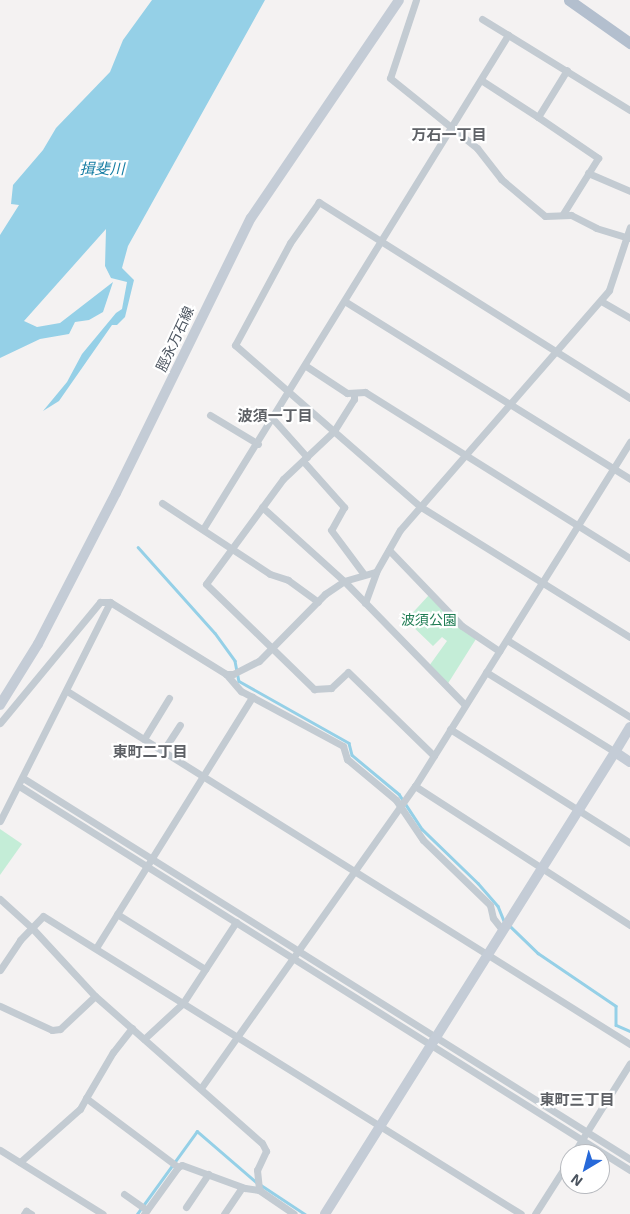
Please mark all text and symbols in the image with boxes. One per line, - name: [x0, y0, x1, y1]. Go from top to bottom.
- district label: 万石一丁目: [412, 126, 486, 144]
- water label: 揖斐川: [80, 160, 124, 178]
- street label: 脛永万石線: [153, 304, 197, 374]
- district label: 波須一丁目: [238, 407, 312, 425]
- park label: 波須公園: [401, 612, 457, 628]
- district label: 東町二丁目: [113, 743, 187, 761]
- district label: 東町三丁目: [540, 1091, 614, 1109]
- north arrow: [560, 1144, 610, 1194]
- text: N: [567, 1171, 585, 1190]

